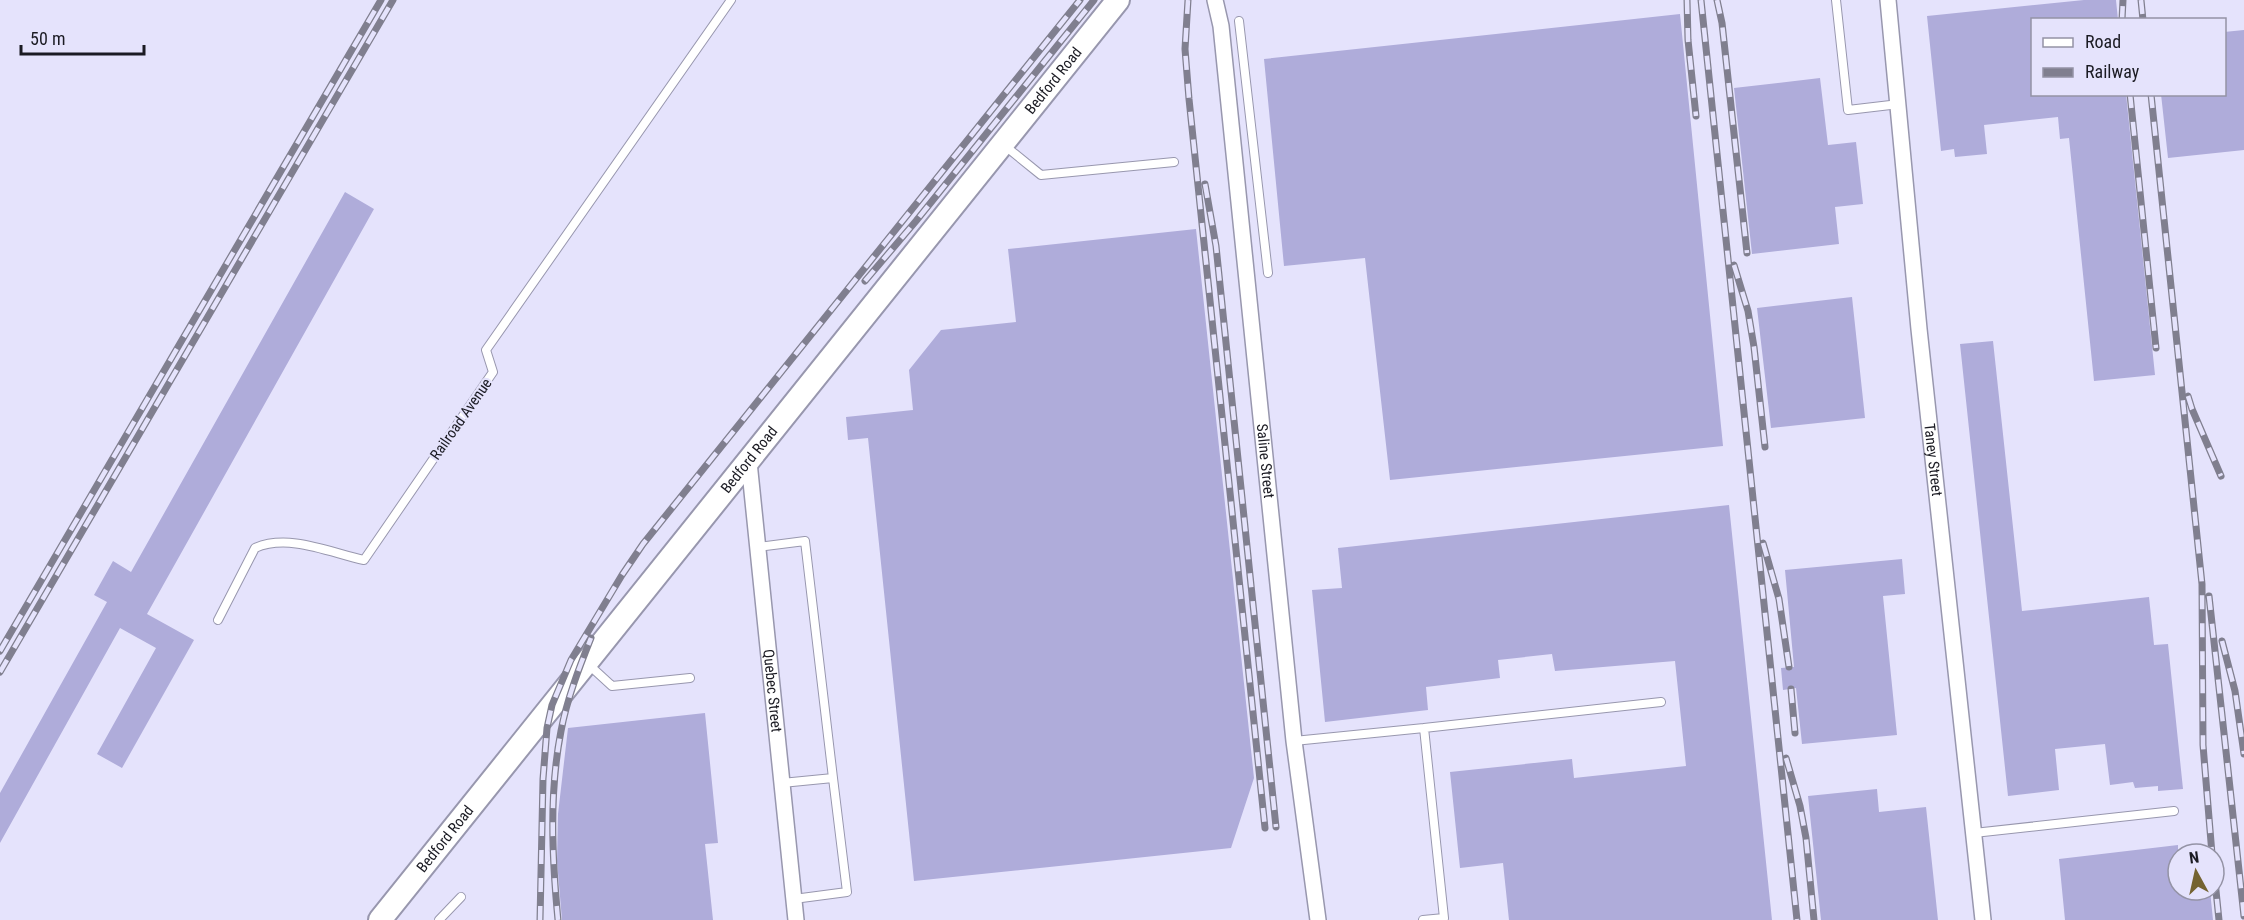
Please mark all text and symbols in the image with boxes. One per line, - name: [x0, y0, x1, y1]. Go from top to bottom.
- scale bar: [21, 18, 144, 56]
- legend: [2031, 18, 2226, 96]
- text: 50 m: [30, 28, 65, 49]
- text: Road: [2085, 31, 2121, 52]
- street label: Bedford Road: [1021, 44, 1085, 118]
- text: Railway: [2085, 61, 2140, 82]
- street label: Railroad Avenue: [426, 375, 496, 463]
- street label: Taney Street: [1920, 422, 1946, 497]
- street label: Bedford Road: [717, 423, 781, 497]
- street label: Saline Street: [1253, 423, 1278, 499]
- street label: Quebec Street: [759, 648, 786, 733]
- street label: Bedford Road: [413, 802, 477, 876]
- north arrow: [2166, 842, 2226, 902]
- text: N: [2188, 848, 2200, 868]

